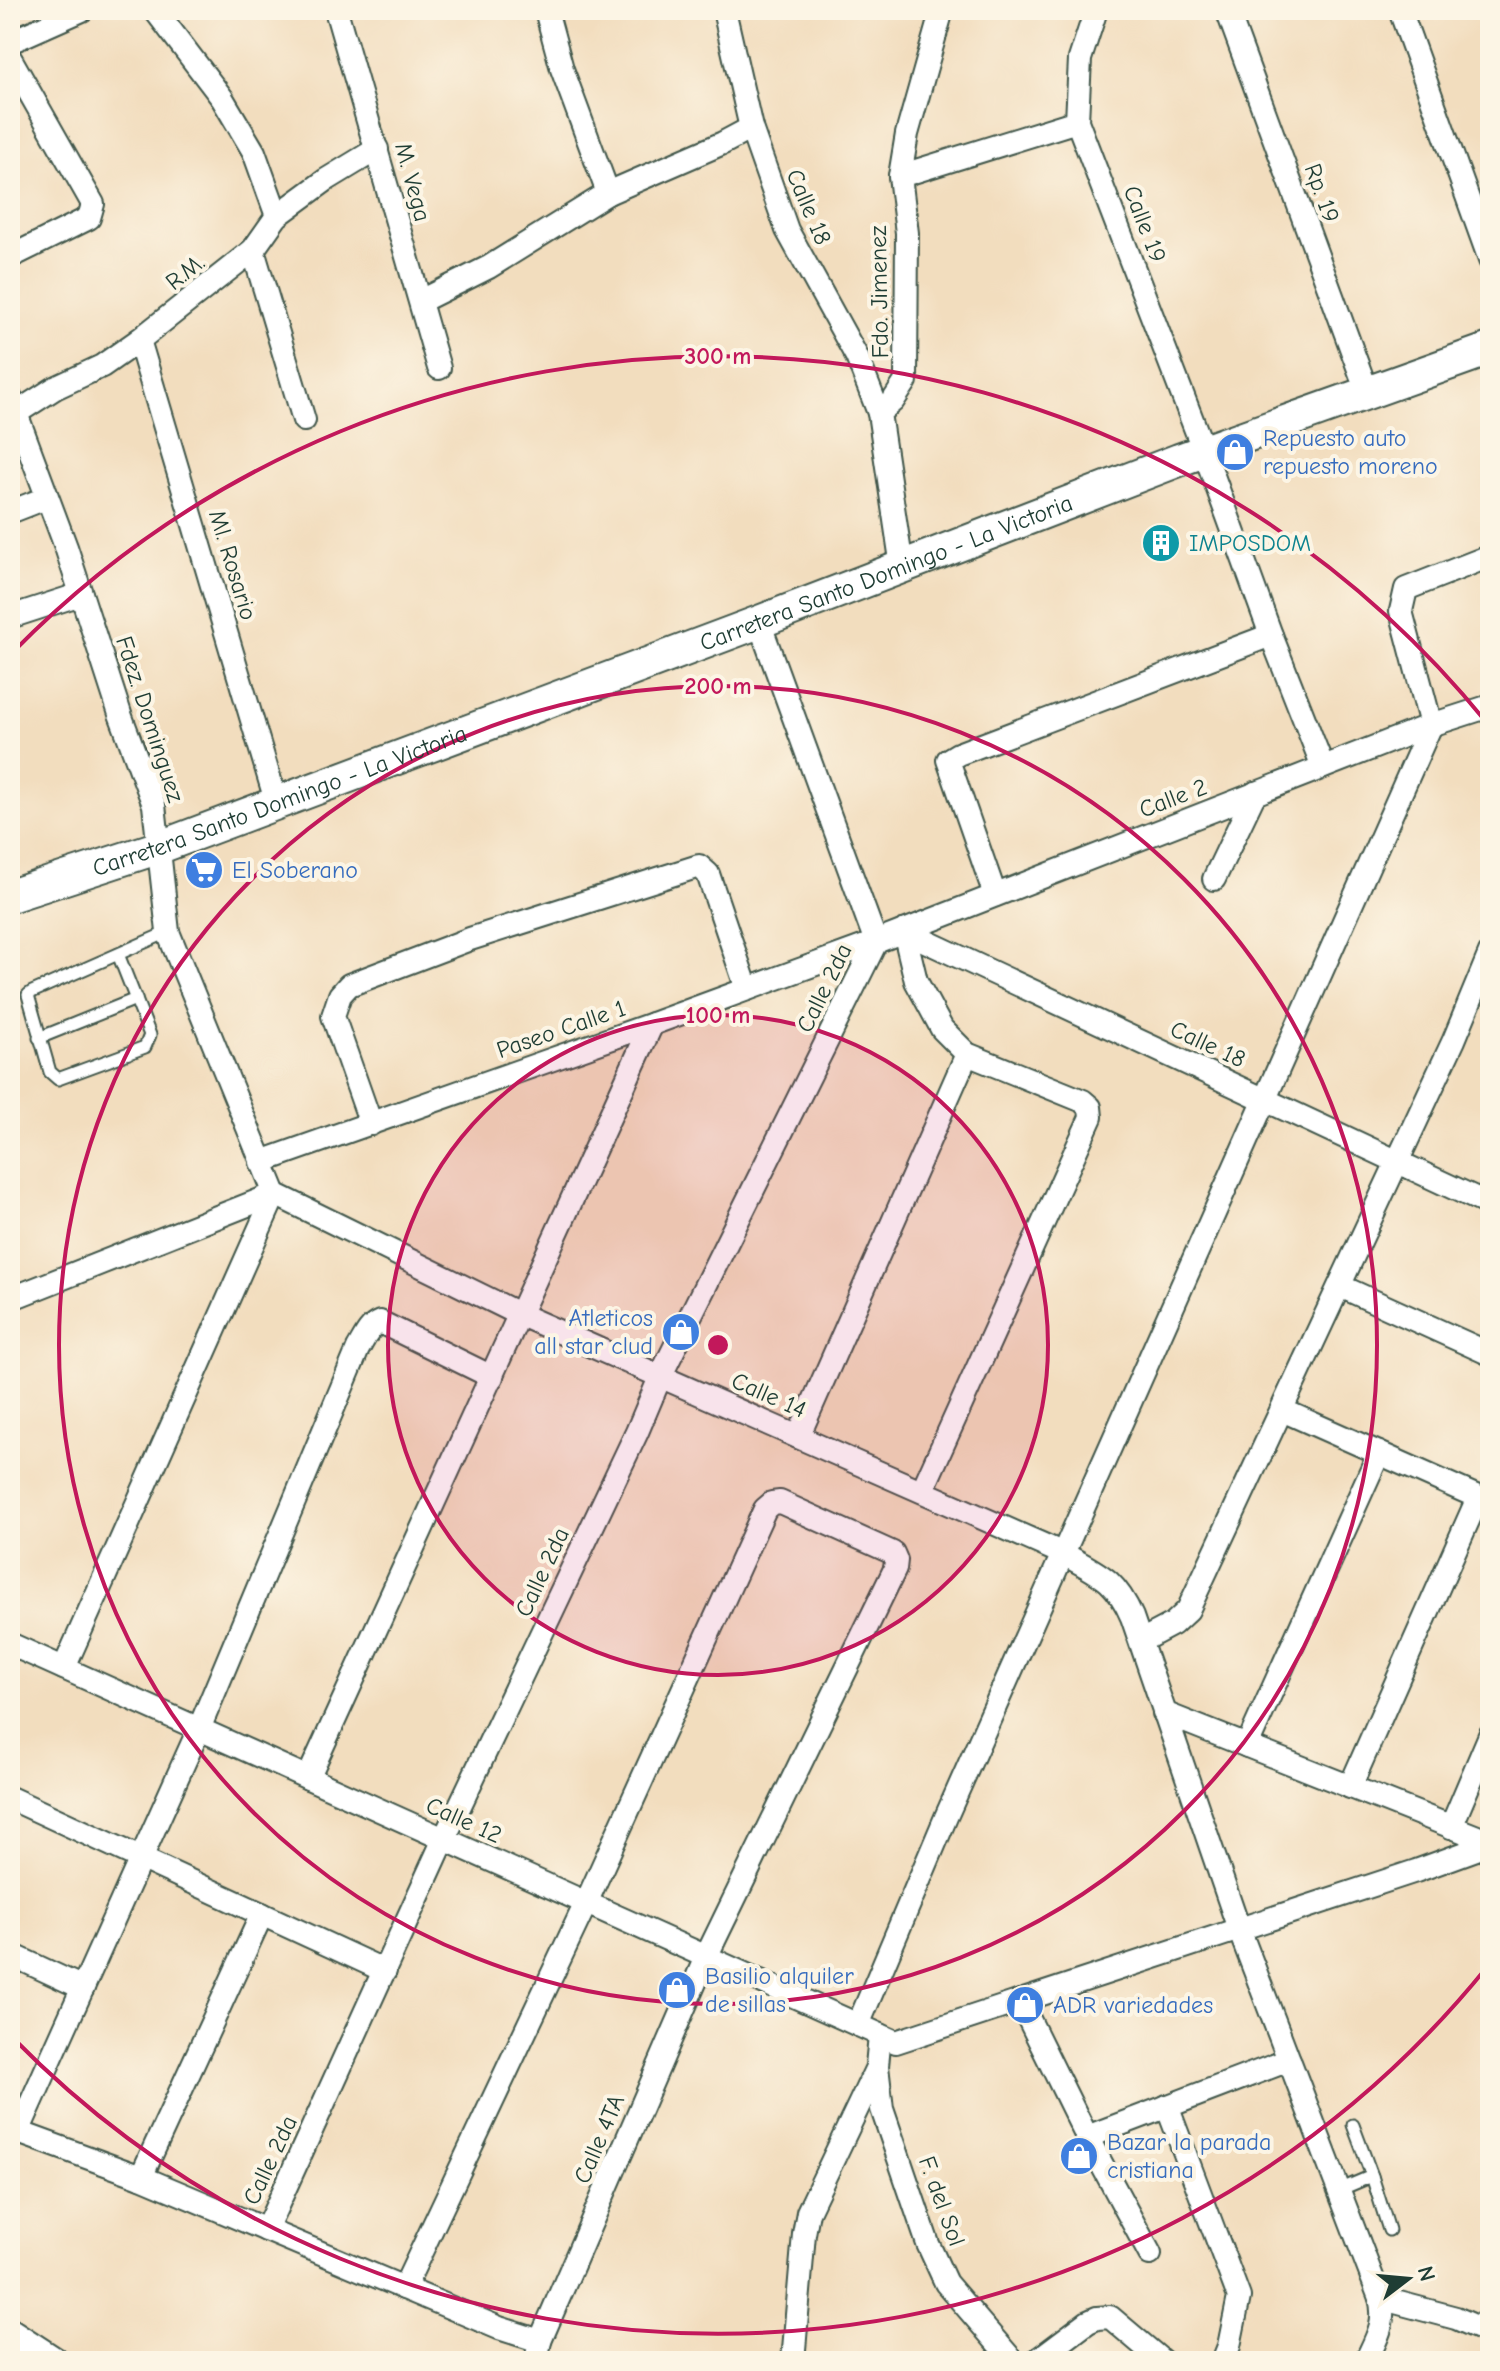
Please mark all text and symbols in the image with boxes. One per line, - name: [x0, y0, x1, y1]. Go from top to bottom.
- street label: M. Vega: [389, 140, 437, 224]
- street label: Rp. 19: [1299, 160, 1345, 226]
- street label: Calle 18: [781, 165, 837, 249]
- street label: Calle 19: [1118, 182, 1172, 266]
- street label: Fdo. Jimenez: [864, 225, 894, 359]
- street label: R.M.: [160, 248, 210, 296]
- text: 300 m: [685, 342, 751, 370]
- place label: Repuesto auto repuesto moreno: [1263, 424, 1438, 480]
- shop icon: Repuesto auto repuesto moreno: [1214, 431, 1256, 473]
- street label: Carretera Santo Domingo - La Victoria: [696, 488, 1076, 657]
- street label: Ml. Rosario: [203, 507, 263, 623]
- building icon: IMPOSDOM: [1140, 522, 1182, 564]
- place label: IMPOSDOM: [1189, 529, 1311, 557]
- street label: Fdez. Dominguez: [110, 632, 190, 806]
- text: 200 m: [684, 672, 752, 700]
- street label: Carretera Santo Domingo - La Victoria: [89, 719, 471, 882]
- street label: Calle 2: [1135, 772, 1211, 824]
- supermarket icon: El Soberano: [183, 849, 225, 891]
- place label: El Soberano: [232, 856, 358, 884]
- street label: Calle 2da: [791, 939, 857, 1037]
- street label: Paseo Calle 1: [493, 994, 629, 1064]
- text: 100 m: [686, 1001, 750, 1029]
- street label: Calle 18: [1166, 1015, 1250, 1073]
- place label: Atleticos all star clud: [534, 1304, 653, 1360]
- shop icon: Atleticos all star clud: [660, 1311, 702, 1353]
- centre of rings: [704, 1331, 732, 1359]
- street label: Calle 14: [727, 1366, 811, 1424]
- street label: Calle 2da: [509, 1523, 575, 1621]
- street label: Calle 12: [422, 1791, 506, 1849]
- place label: Basilio alquiler de sillas: [705, 1962, 854, 2018]
- shop icon: Basilio alquiler de sillas: [656, 1969, 698, 2011]
- shop icon: ADR variedades: [1004, 1984, 1046, 2026]
- place label: ADR variedades: [1053, 1991, 1213, 2019]
- street label: Calle 4TA: [568, 2090, 630, 2188]
- street label: Calle 2da: [237, 2111, 303, 2209]
- place label: Bazar la parada cristiana: [1107, 2128, 1271, 2184]
- shop icon: Bazar la parada cristiana: [1058, 2135, 1100, 2177]
- street label: F. del Sol: [913, 2152, 971, 2250]
- north arrow: [1368, 2239, 1448, 2319]
- text: N: [1412, 2263, 1441, 2284]

